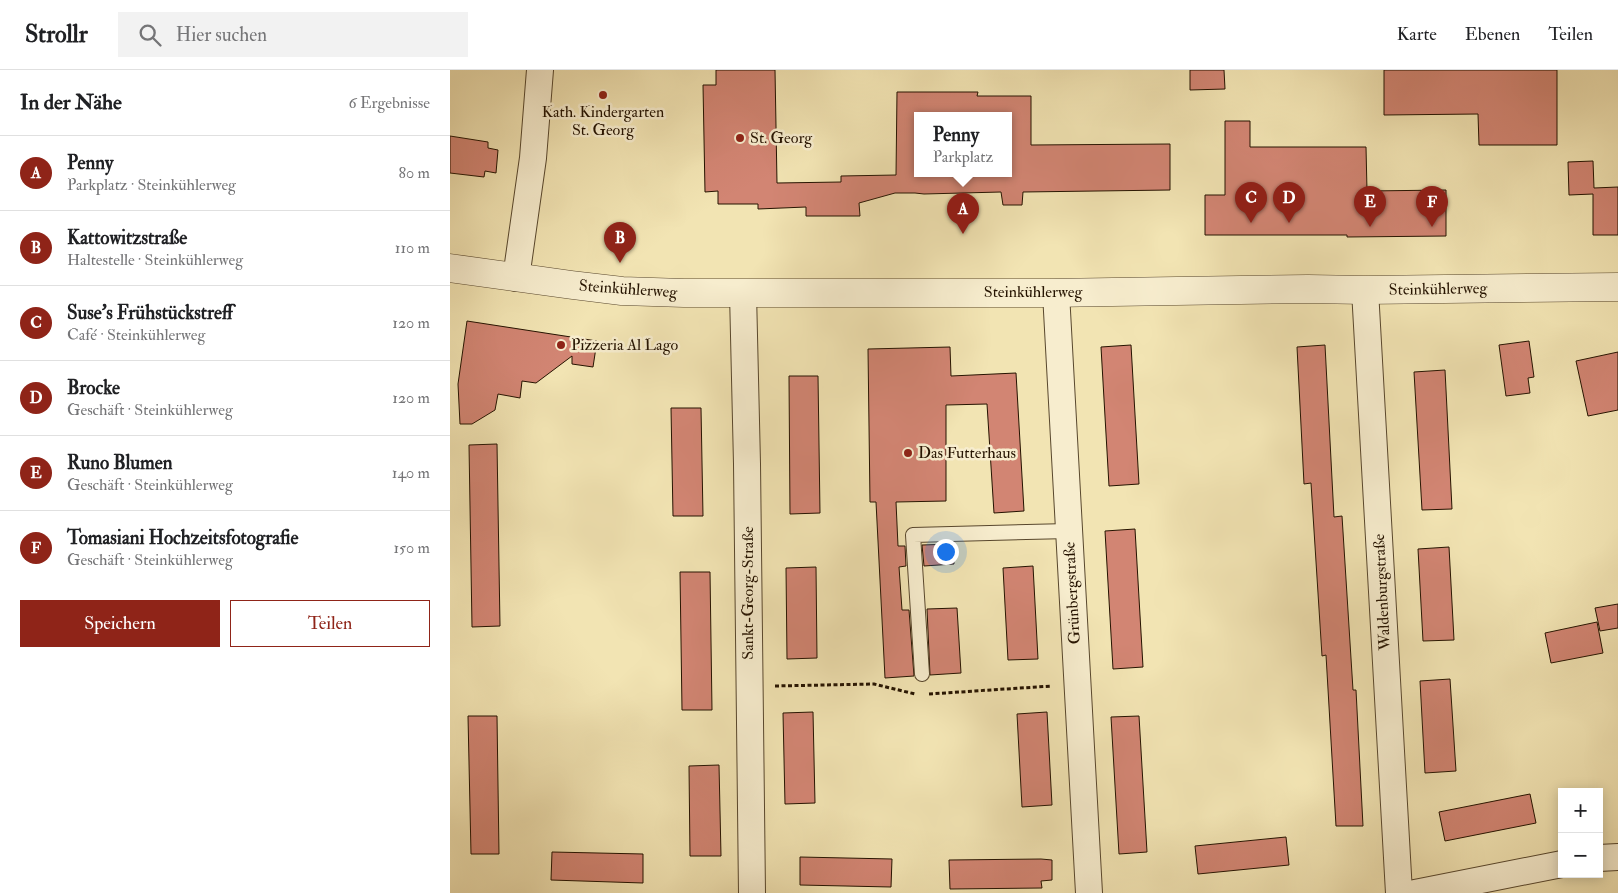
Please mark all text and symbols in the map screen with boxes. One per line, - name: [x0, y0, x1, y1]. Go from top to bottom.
- search box: [118, 12, 468, 57]
- text: Strollr: [25, 19, 88, 50]
- icon: search: [136, 21, 164, 49]
- text: Hier suchen: [176, 23, 267, 47]
- text: Karte: [1397, 23, 1437, 46]
- text: Ebenen: [1465, 23, 1520, 46]
- text: Teilen: [1548, 23, 1593, 46]
- text: In der Nähe: [20, 89, 122, 116]
- marker: Kath. Kindergarten St. Georg: [597, 89, 609, 101]
- text: 6 Ergebnisse: [349, 93, 430, 113]
- place label: Kath. Kindergarten St. Georg: [542, 102, 664, 140]
- popup: [914, 112, 1012, 177]
- text: Penny: [933, 123, 979, 147]
- place label: St. Georg: [750, 128, 813, 148]
- marker: St. Georg: [734, 132, 746, 144]
- text: Parkplatz: [933, 147, 993, 167]
- text: Penny: [67, 151, 113, 175]
- text: A: [31, 163, 41, 183]
- text: 80 m: [399, 163, 430, 183]
- text: Parkplatz · Steinkühlerweg: [67, 175, 236, 195]
- pin: C: [1235, 182, 1267, 223]
- pin: D: [1273, 182, 1305, 223]
- pin: E: [1354, 186, 1386, 227]
- pin: F: [1416, 186, 1448, 227]
- pin: A: [947, 193, 979, 234]
- pin: B: [604, 222, 636, 263]
- text: Kattowitzstraße: [67, 226, 187, 250]
- text: B: [31, 238, 41, 258]
- text: 110 m: [395, 238, 430, 258]
- text: Haltestelle · Steinkühlerweg: [67, 250, 243, 270]
- street label: Steinkühlerweg: [578, 276, 679, 302]
- street label: Steinkühlerweg: [1389, 278, 1489, 300]
- street label: Steinkühlerweg: [984, 282, 1083, 302]
- text: Suse's Frühstückstreff: [67, 301, 233, 325]
- text: C: [30, 313, 42, 333]
- text: 120 m: [392, 313, 430, 333]
- text: Café · Steinkühlerweg: [67, 325, 205, 345]
- place label: Pizzeria Al Lago: [571, 335, 679, 355]
- marker: Pizzeria Al Lago: [555, 339, 567, 351]
- text: Brocke: [67, 376, 120, 400]
- text: D: [29, 388, 43, 408]
- text: 120 m: [392, 388, 430, 408]
- text: Geschäft · Steinkühlerweg: [67, 400, 233, 420]
- place label: Das Futterhaus: [918, 443, 1016, 463]
- marker: Das Futterhaus: [902, 447, 914, 459]
- text: Runo Blumen: [67, 451, 173, 475]
- text: E: [30, 463, 42, 483]
- text: 140 m: [392, 463, 430, 483]
- text: Geschäft · Steinkühlerweg: [67, 475, 233, 495]
- text: Tomasiani Hochzeitsfotografie: [67, 526, 299, 550]
- street label: Sankt-Georg-Straße: [738, 526, 758, 660]
- street label: Waldenburgstraße: [1369, 533, 1395, 652]
- text: F: [31, 538, 41, 558]
- text: 150 m: [393, 538, 430, 558]
- your location: [933, 539, 959, 565]
- street label: Grünbergstraße: [1059, 541, 1085, 645]
- text: Geschäft · Steinkühlerweg: [67, 550, 233, 570]
- button: Speichern: [20, 600, 220, 647]
- button: Teilen: [230, 600, 430, 647]
- map controls: [1558, 788, 1603, 878]
- button: +: [1558, 788, 1603, 833]
- button: −: [1558, 833, 1603, 878]

